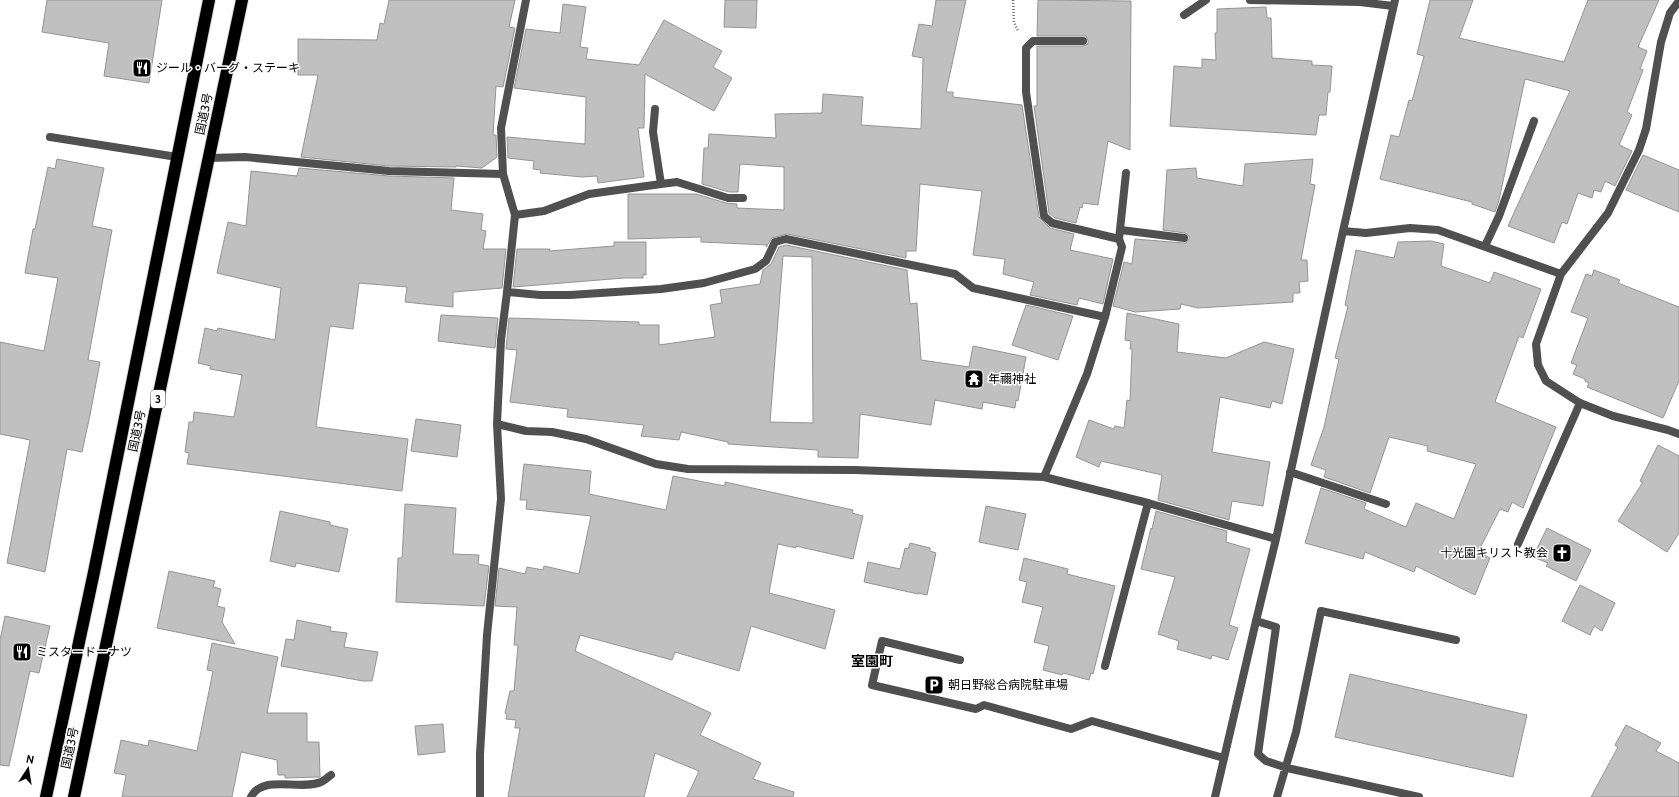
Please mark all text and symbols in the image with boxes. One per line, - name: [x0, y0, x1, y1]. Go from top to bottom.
- restaurant icon: ジール・バーグ・ステーキ: [131, 57, 153, 79]
- place label: ジール・バーグ・ステーキ: [156, 60, 300, 75]
- street label: 国道3号: [192, 92, 215, 136]
- temple icon: 年禰神社: [963, 368, 985, 390]
- place label: 年禰神社: [988, 371, 1036, 386]
- road number: 3: [151, 390, 165, 408]
- street label: 国道3号: [125, 409, 148, 453]
- church icon: 十光園キリスト教会: [1551, 542, 1573, 564]
- place label: 十光園キリスト教会: [1440, 545, 1548, 560]
- restaurant icon: ミスタードーナツ: [11, 641, 33, 663]
- place label: ミスタードーナツ: [36, 644, 132, 659]
- district label: 室園町: [851, 652, 893, 670]
- parking icon: 朝日野総合病院駐車場: [923, 674, 945, 696]
- place label: 朝日野総合病院駐車場: [948, 677, 1068, 692]
- street label: 国道3号: [58, 726, 81, 770]
- north arrow: [8, 749, 48, 789]
- text: N: [25, 752, 35, 767]

